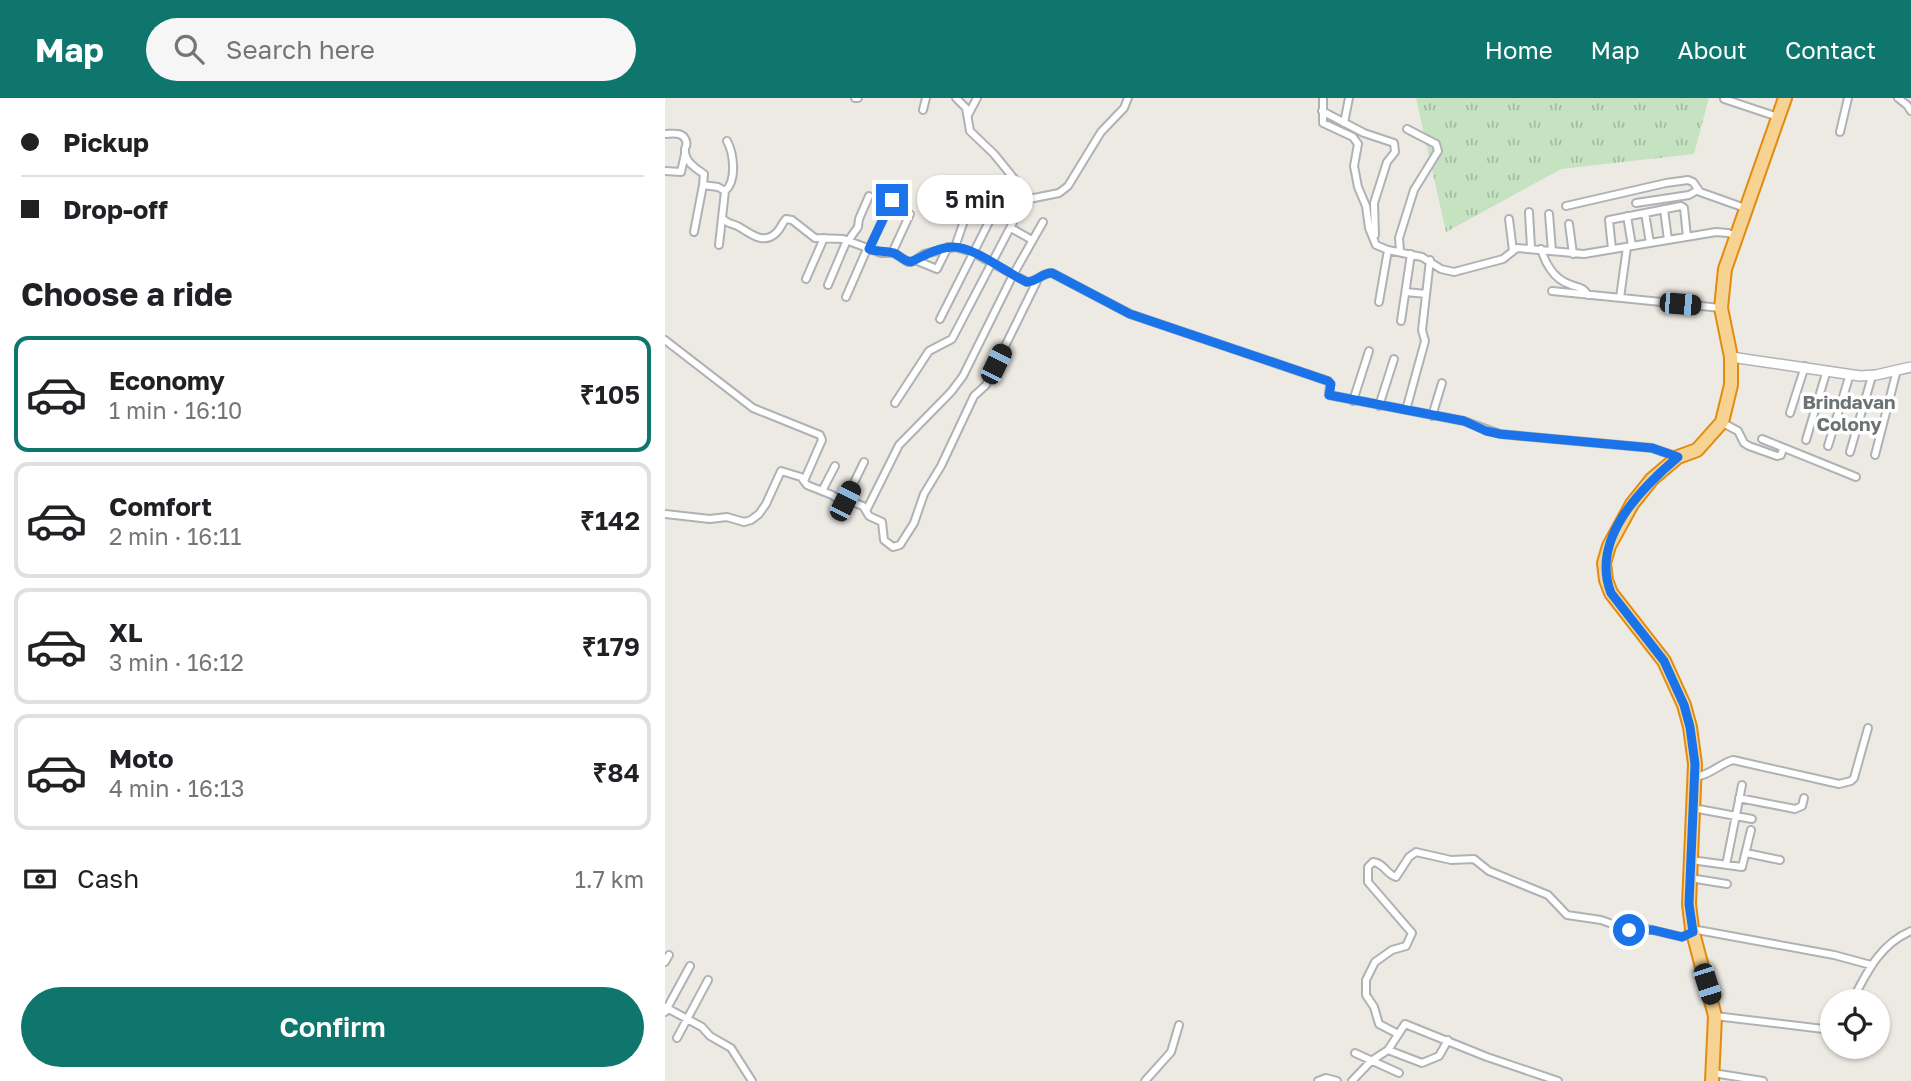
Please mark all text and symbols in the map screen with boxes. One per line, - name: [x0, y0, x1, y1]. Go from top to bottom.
- search box: [146, 18, 636, 81]
- text: Map: [35, 30, 104, 69]
- icon: search: [170, 30, 208, 68]
- text: Search here: [226, 34, 375, 65]
- text: Home: [1485, 35, 1553, 64]
- text: Map: [1591, 35, 1640, 64]
- text: About: [1678, 35, 1747, 64]
- text: Contact: [1785, 35, 1876, 64]
- text: Pickup: [63, 127, 149, 158]
- callout: 5 min: [917, 176, 1032, 224]
- route end: [876, 184, 908, 216]
- text: 5 min: [945, 185, 1005, 213]
- text: Drop-off: [63, 194, 168, 225]
- text: Choose a ride: [21, 275, 233, 313]
- car: [1659, 292, 1702, 316]
- car: [978, 341, 1015, 387]
- icon: car: [25, 363, 88, 426]
- text: Economy: [109, 365, 225, 396]
- text: ₹105: [580, 379, 640, 410]
- district label: Brindavan Colony: [1802, 390, 1896, 435]
- text: 1 min · 16:10: [109, 396, 242, 424]
- car: [827, 478, 864, 524]
- icon: car: [25, 489, 88, 552]
- text: Comfort: [109, 491, 212, 522]
- text: ₹142: [580, 505, 640, 536]
- text: 2 min · 16:11: [109, 522, 241, 550]
- icon: car: [25, 615, 88, 678]
- text: XL: [109, 617, 143, 648]
- text: ₹179: [582, 631, 640, 662]
- text: 3 min · 16:12: [109, 648, 244, 676]
- icon: car: [25, 741, 88, 804]
- text: Moto: [109, 743, 174, 774]
- text: ₹84: [592, 757, 640, 788]
- text: 4 min · 16:13: [109, 774, 244, 802]
- icon: cash: [21, 860, 59, 898]
- text: Cash: [77, 863, 139, 894]
- text: 1.7 km: [575, 865, 644, 893]
- route start: [1613, 914, 1645, 946]
- car: [1691, 961, 1724, 1007]
- button: Confirm: [21, 987, 644, 1067]
- map controls: [1820, 989, 1890, 1059]
- button: locate: [1820, 989, 1890, 1059]

